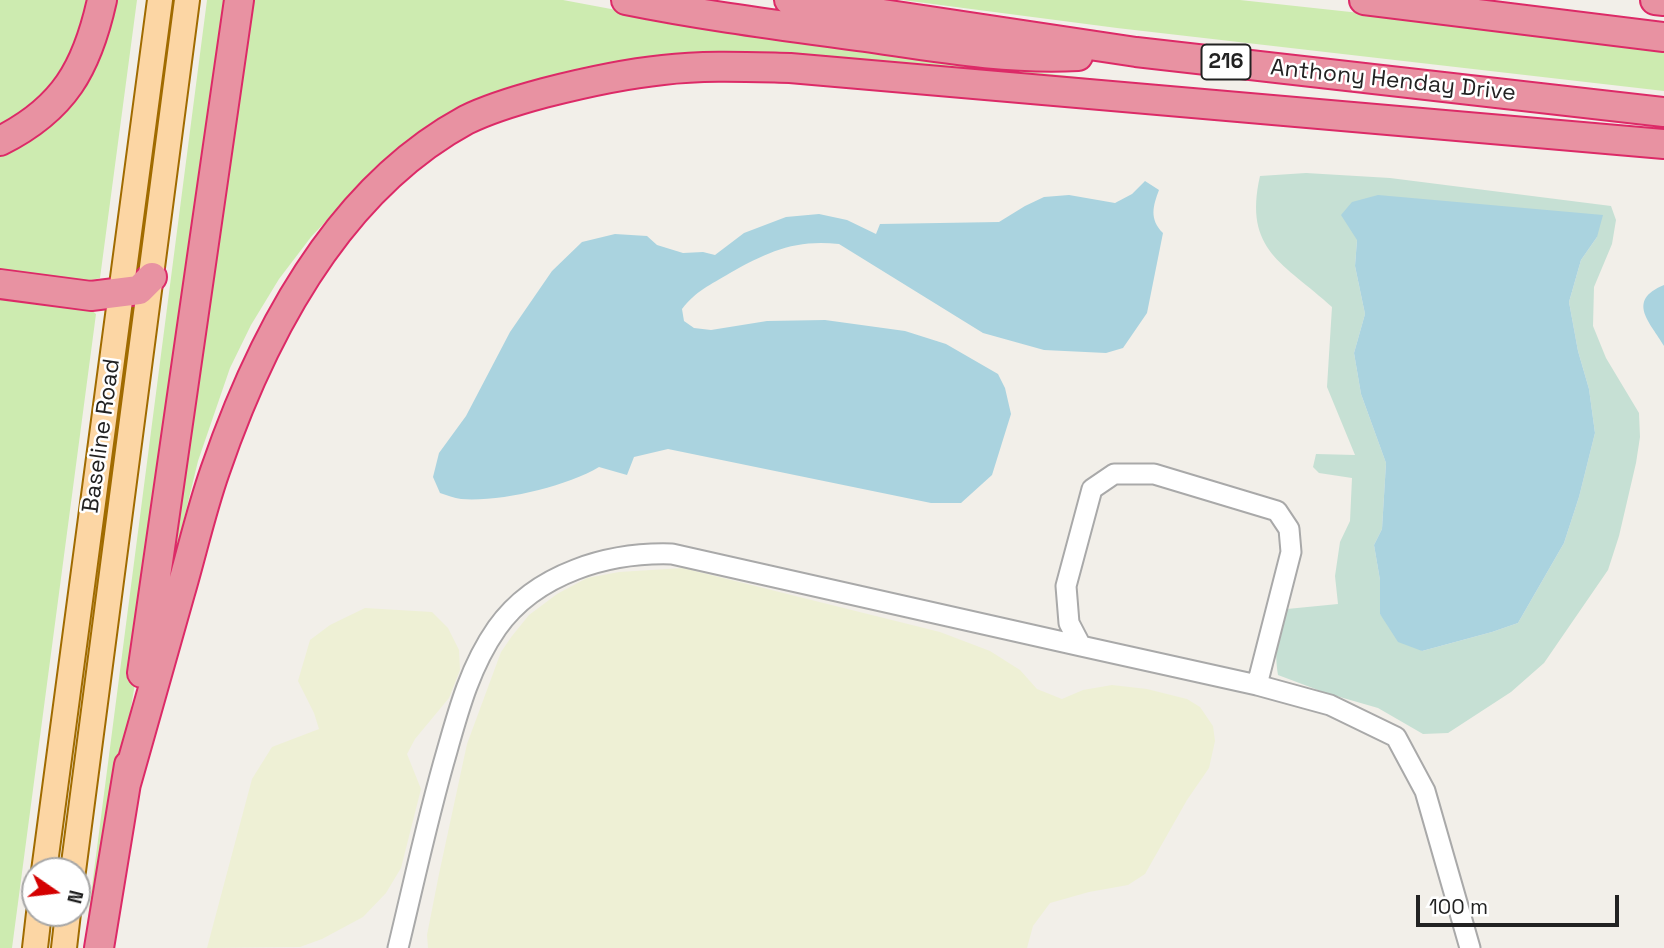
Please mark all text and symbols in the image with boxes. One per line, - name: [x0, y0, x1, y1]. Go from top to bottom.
- road number: 216: [1202, 44, 1250, 80]
- street label: Anthony Henday Drive: [1269, 54, 1517, 108]
- street label: Baseline Road: [78, 357, 126, 515]
- north arrow: [21, 857, 91, 927]
- scale bar: [1419, 881, 1622, 925]
- text: N: [61, 888, 89, 906]
- text: 100 m: [1429, 893, 1488, 920]

